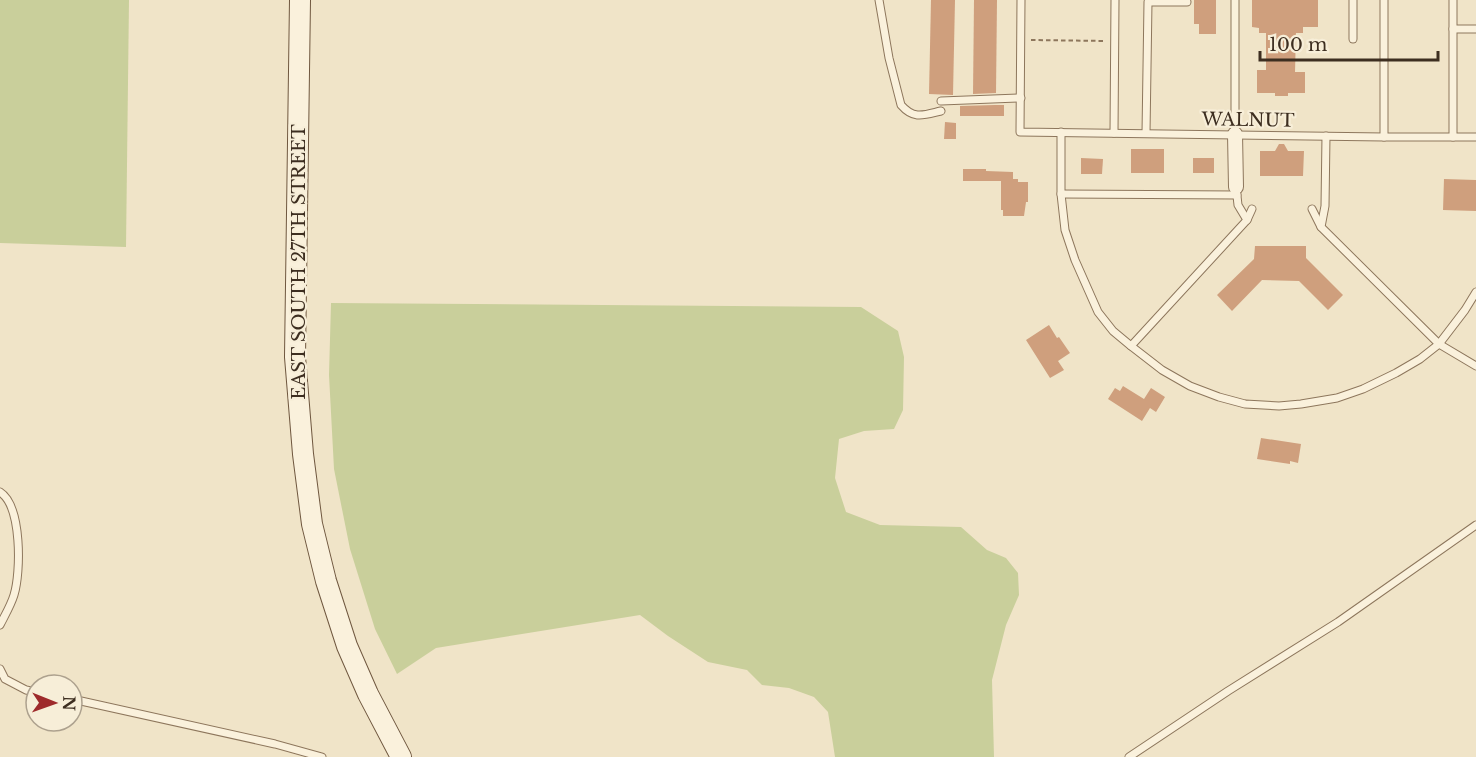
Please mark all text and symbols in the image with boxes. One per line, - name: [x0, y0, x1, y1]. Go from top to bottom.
- scale bar: [1260, 24, 1438, 62]
- text: 100 m: [1269, 34, 1327, 56]
- street label: WALNUT: [1200, 108, 1295, 132]
- street label: EAST SOUTH 27TH STREET: [288, 124, 310, 400]
- north arrow: [24, 673, 84, 733]
- text: N: [59, 696, 79, 711]

